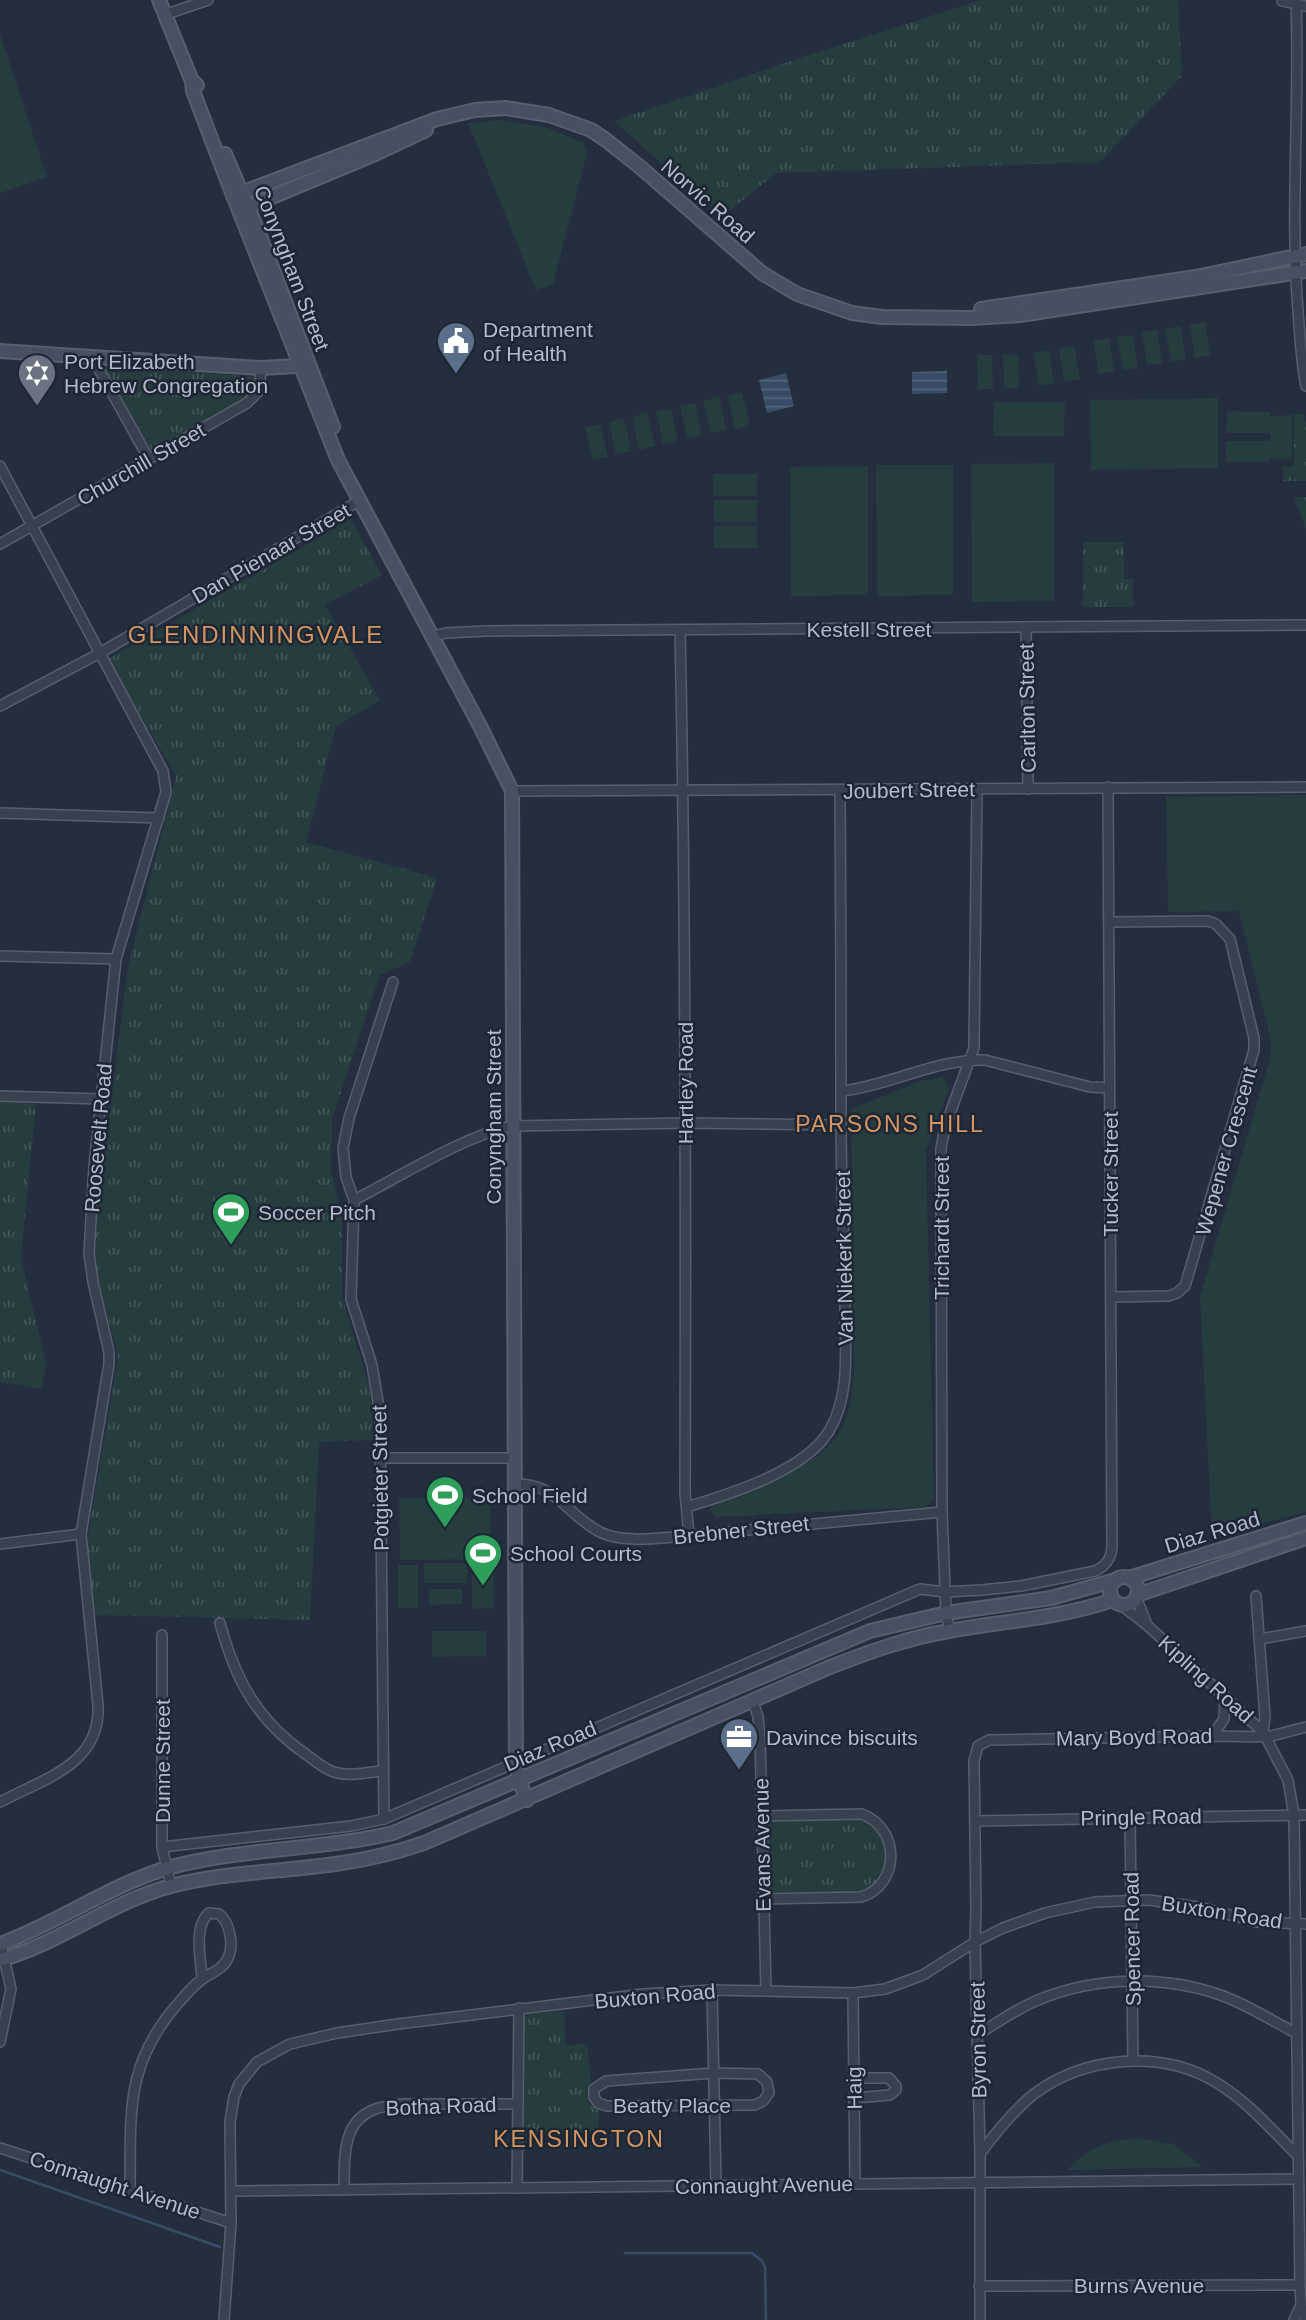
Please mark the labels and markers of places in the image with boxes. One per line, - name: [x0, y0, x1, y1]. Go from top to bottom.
- place label: Department of Health: [483, 318, 593, 365]
- public building icon: Department of Health: [435, 320, 477, 375]
- place label: Port Elizabeth Hebrew Congregation: [64, 350, 268, 397]
- synagogue icon: Port Elizabeth Hebrew Congregation: [16, 352, 58, 407]
- sports icon: Soccer Pitch: [210, 1191, 252, 1246]
- place label: Soccer Pitch: [258, 1201, 376, 1224]
- sports icon: School Field: [424, 1474, 466, 1529]
- place label: School Field: [472, 1484, 588, 1507]
- sports icon: School Courts: [462, 1532, 504, 1587]
- place label: School Courts: [510, 1542, 642, 1565]
- office icon: Davince biscuits: [718, 1716, 760, 1771]
- place label: Davince biscuits: [766, 1726, 918, 1749]

